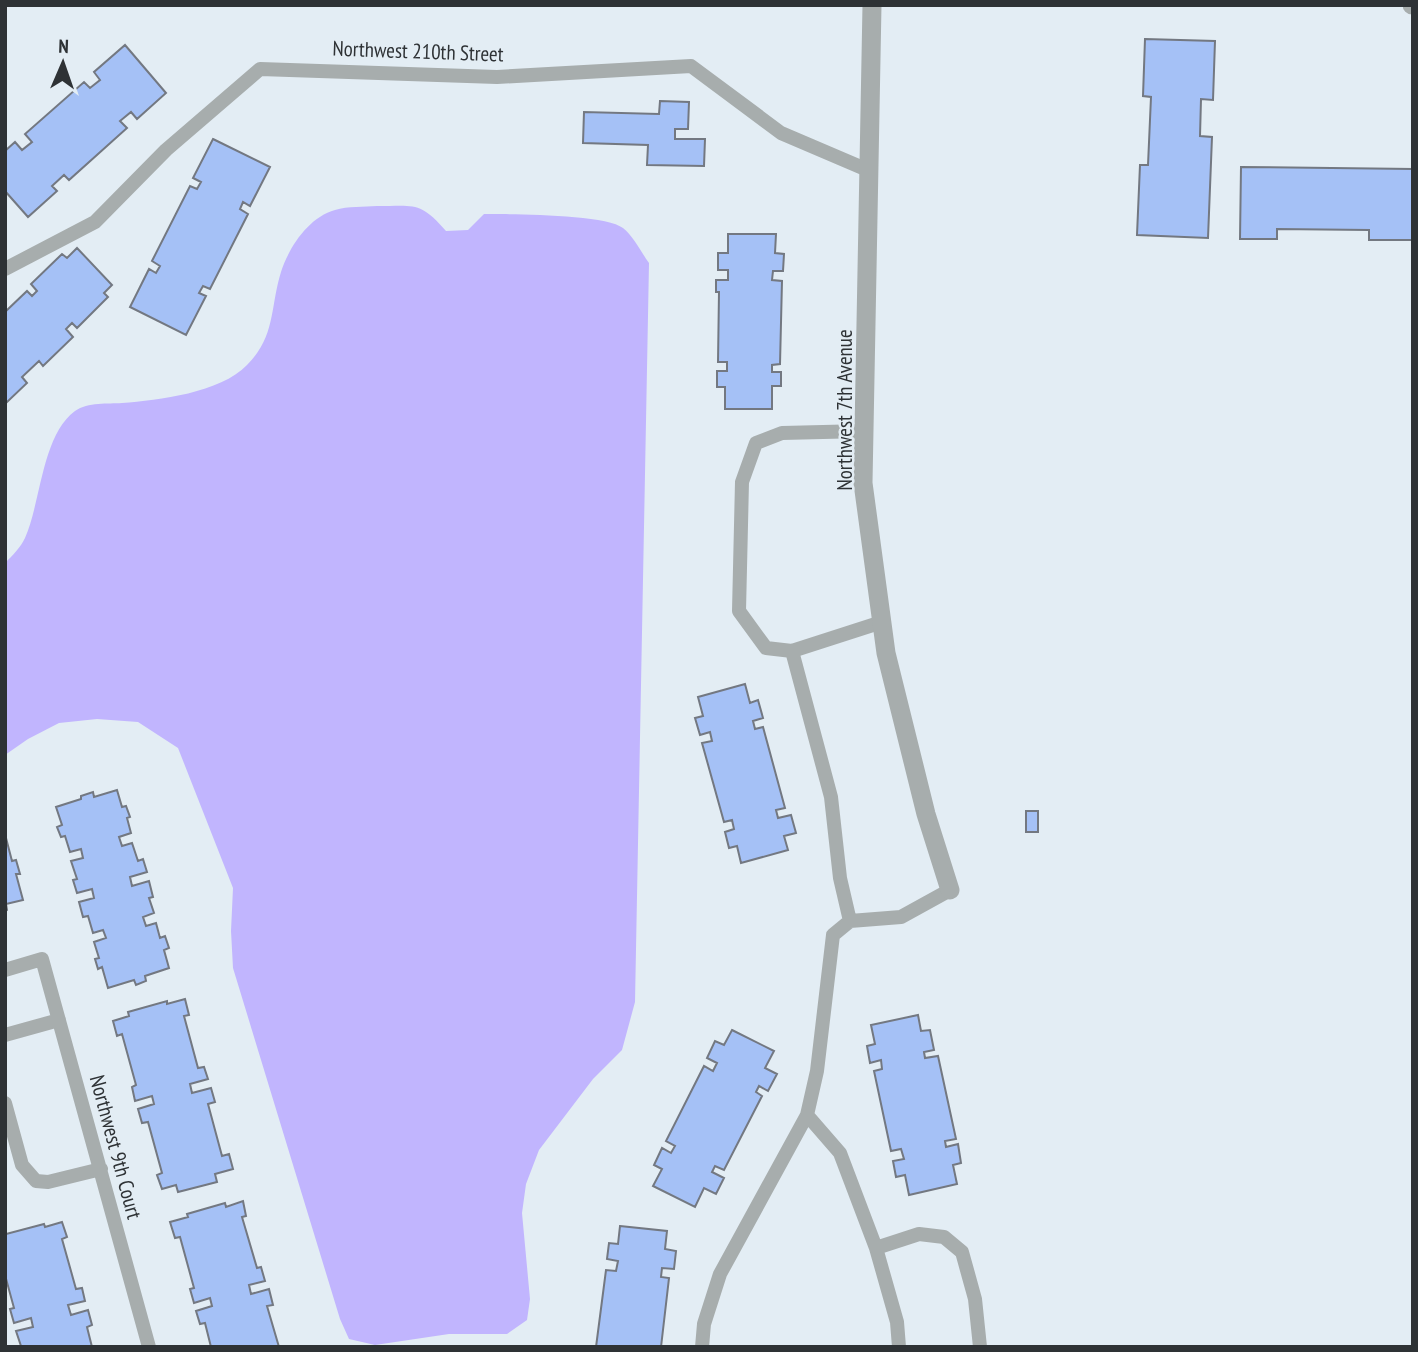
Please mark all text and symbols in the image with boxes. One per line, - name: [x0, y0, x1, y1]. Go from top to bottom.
- north arrow: [28, 28, 98, 98]
- text: N: [58, 34, 69, 58]
- street label: Northwest 210th Street: [332, 35, 504, 67]
- street label: Northwest 7th Avenue: [831, 329, 858, 491]
- street label: Northwest 9th Court: [84, 1072, 148, 1222]

